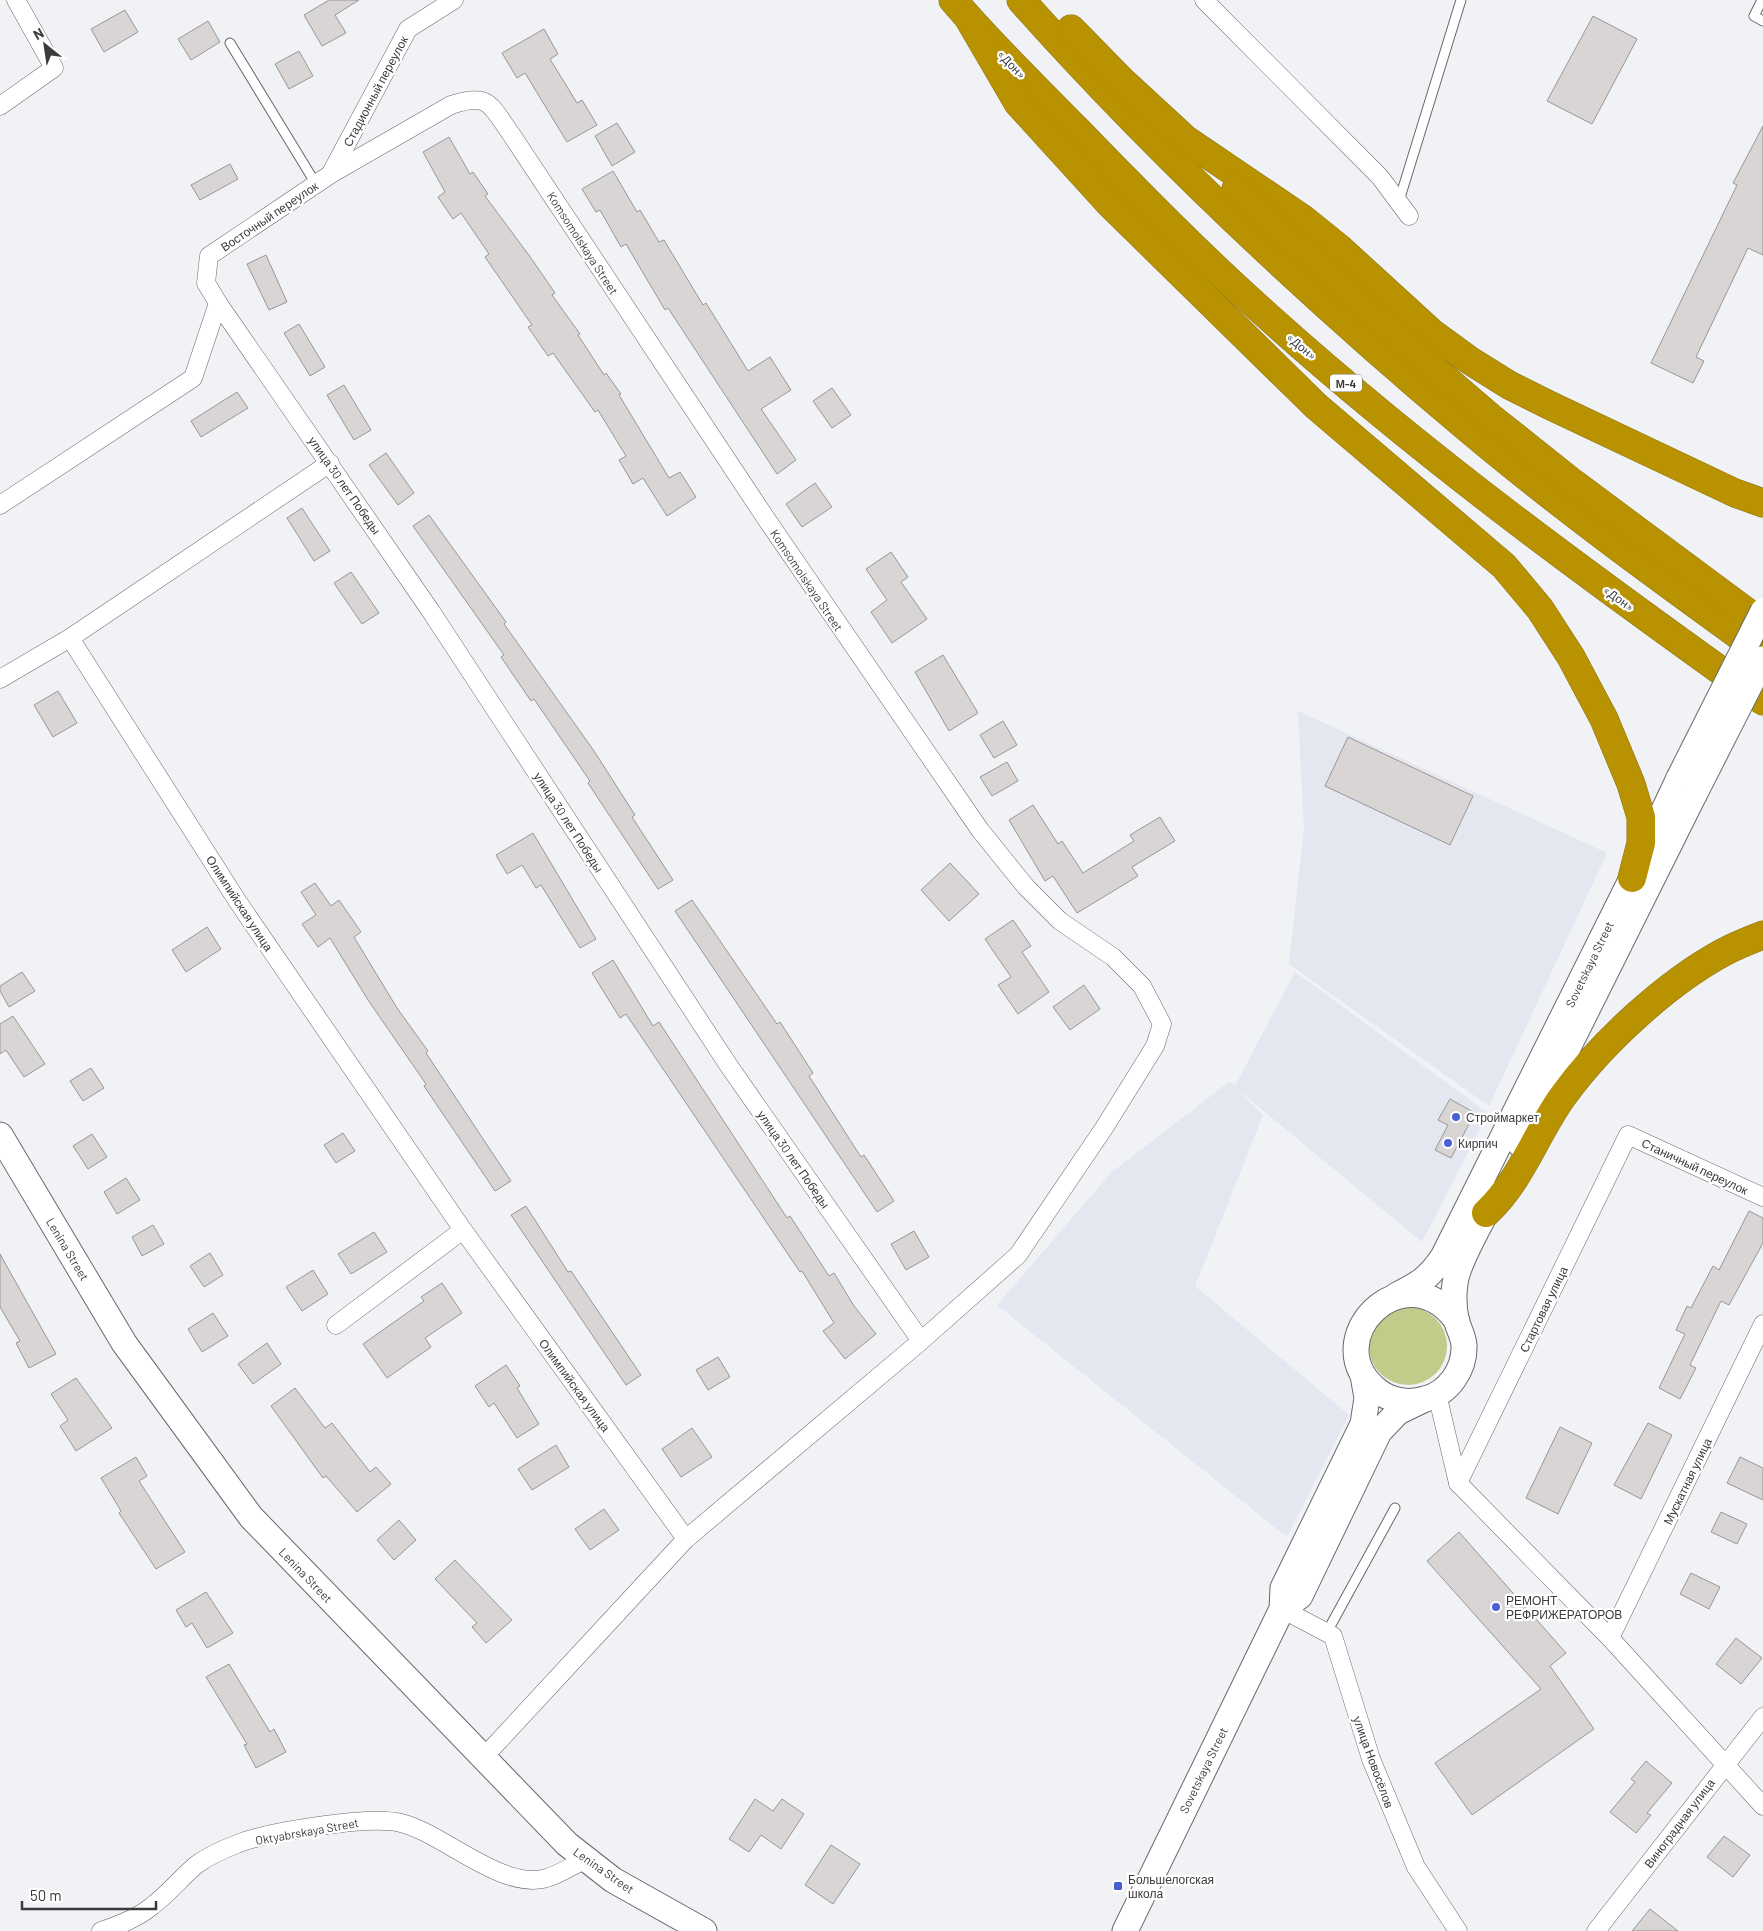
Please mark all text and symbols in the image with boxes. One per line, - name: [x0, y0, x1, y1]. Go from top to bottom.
- north arrow: [20, 20, 70, 70]
- text: N: [30, 24, 47, 43]
- street label: Стадионный переулок: [340, 33, 411, 149]
- street label: «Дон»: [994, 47, 1029, 82]
- street label: Восточный переулок: [218, 178, 321, 255]
- street label: Komsomolskaya Street: [545, 189, 621, 297]
- street label: «Дон»: [1284, 330, 1320, 363]
- road number: М-4: [1330, 374, 1362, 392]
- street label: улица 30 лет Победы: [305, 433, 384, 537]
- street label: Komsomolskaya Street: [768, 527, 846, 633]
- street label: «Дон»: [1600, 582, 1637, 615]
- street label: улица 30 лет Победы: [531, 770, 606, 875]
- street label: Олимпийская улица: [203, 853, 276, 954]
- street label: Sovetskaya Street: [1562, 919, 1616, 1009]
- street label: улица 30 лет Победы: [754, 1107, 833, 1211]
- place label: Строймаркет: [1466, 1110, 1539, 1125]
- marker: Строймаркет: [1450, 1111, 1462, 1123]
- street label: Станичный переулок: [1639, 1135, 1751, 1198]
- place label: Кирпич: [1458, 1136, 1498, 1151]
- marker: Кирпич: [1442, 1137, 1454, 1149]
- street label: Lenina Street: [44, 1215, 92, 1283]
- street label: Стартовая улица: [1516, 1263, 1571, 1355]
- street label: Олимпийская улица: [536, 1336, 614, 1435]
- street label: Мускатная улица: [1660, 1435, 1715, 1527]
- street label: Lenina Street: [276, 1545, 336, 1605]
- place label: РЕМОНТ РЕФРИЖЕРАТОРОВ: [1506, 1593, 1622, 1621]
- marker: РЕМОНТ РЕФРИЖЕРАТОРОВ: [1490, 1601, 1502, 1613]
- street label: улица Новосёлов: [1350, 1714, 1397, 1810]
- street label: Sovetskaya Street: [1176, 1725, 1230, 1815]
- street label: Виноградная улица: [1641, 1775, 1718, 1871]
- street label: Oktyabrskaya Street: [254, 1815, 360, 1847]
- street label: Lenina Street: [571, 1844, 637, 1896]
- place label: Большелогская школа: [1128, 1872, 1214, 1900]
- scale bar: [22, 1878, 156, 1910]
- marker: Большелогская школа: [1112, 1880, 1124, 1892]
- text: 50 m: [30, 1886, 62, 1904]

